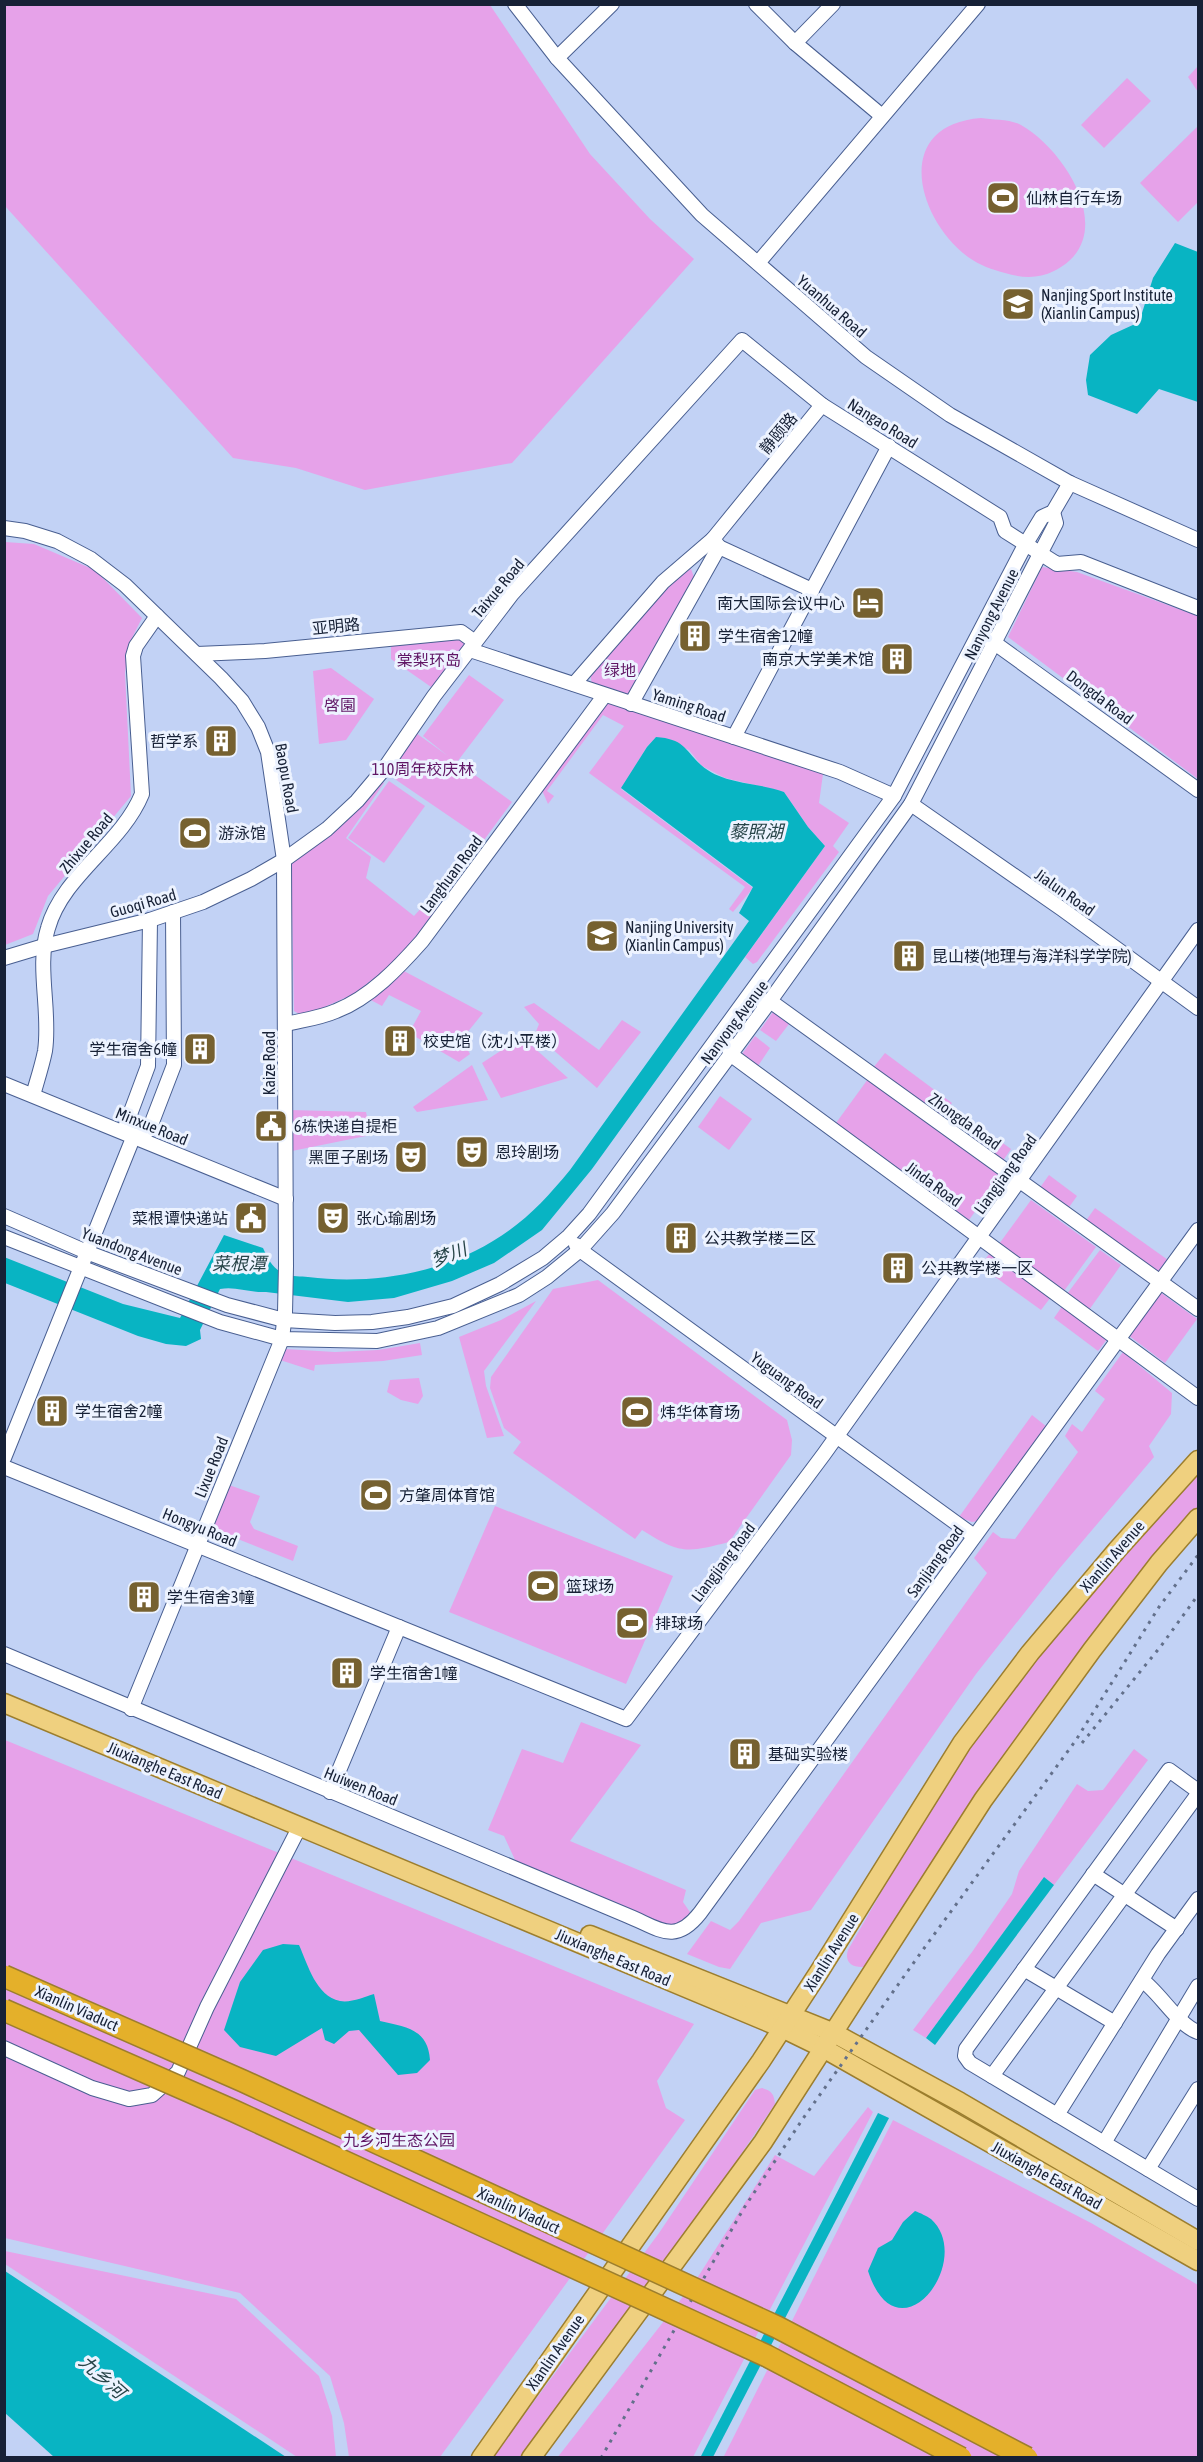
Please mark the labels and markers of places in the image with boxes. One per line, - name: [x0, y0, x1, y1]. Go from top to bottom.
- sports icon: 仙林自行车场: [985, 180, 1021, 216]
- place label: 仙林自行车场: [1026, 189, 1122, 207]
- school or university icon: Nanjing Sport Institute (Xianlin Campus): [1000, 286, 1036, 322]
- place label: Nanjing Sport Institute (Xianlin Campus): [1041, 286, 1173, 323]
- hotel icon: 南大国际会议中心: [850, 585, 886, 621]
- place label: 南大国际会议中心: [717, 594, 845, 612]
- building icon: 学生宿舍12幢: [677, 618, 713, 654]
- place label: 学生宿舍12幢: [718, 627, 813, 645]
- building icon: 南京大学美术馆: [879, 641, 915, 677]
- place label: 南京大学美术馆: [762, 650, 874, 668]
- building icon: 哲学系: [203, 723, 239, 759]
- place label: 哲学系: [150, 732, 198, 750]
- sports icon: 游泳馆: [177, 815, 213, 851]
- place label: 游泳馆: [218, 824, 266, 842]
- school or university icon: Nanjing University (Xianlin Campus): [584, 918, 620, 954]
- place label: Nanjing University (Xianlin Campus): [625, 918, 734, 955]
- building icon: 昆山楼(地理与海洋科学学院): [891, 938, 927, 974]
- place label: 昆山楼(地理与海洋科学学院): [932, 947, 1132, 966]
- building icon: 校史馆（沈小平楼）: [382, 1023, 418, 1059]
- building icon: 学生宿舍6幢: [182, 1031, 218, 1067]
- place label: 校史馆（沈小平楼）: [423, 1032, 567, 1050]
- place label: 学生宿舍6幢: [89, 1040, 177, 1058]
- public building icon: 6栋快递自提柜: [253, 1108, 289, 1144]
- place label: 6栋快递自提柜: [294, 1117, 398, 1135]
- theatre icon: 恩玲剧场: [454, 1134, 490, 1170]
- theatre icon: 黑匣子剧场: [393, 1139, 429, 1175]
- place label: 恩玲剧场: [495, 1143, 559, 1161]
- place label: 黑匣子剧场: [308, 1148, 388, 1166]
- public building icon: 菜根谭快递站: [233, 1200, 269, 1236]
- theatre icon: 张心瑜剧场: [315, 1200, 351, 1236]
- place label: 菜根谭快递站: [132, 1209, 228, 1227]
- place label: 张心瑜剧场: [356, 1209, 436, 1227]
- building icon: 公共教学楼二区: [663, 1220, 699, 1256]
- place label: 公共教学楼二区: [704, 1229, 816, 1247]
- building icon: 公共教学楼一区: [880, 1250, 916, 1286]
- place label: 公共教学楼一区: [921, 1259, 1033, 1277]
- building icon: 学生宿舍2幢: [34, 1393, 70, 1429]
- sports icon: 炜华体育场: [619, 1394, 655, 1430]
- place label: 学生宿舍2幢: [75, 1402, 163, 1420]
- place label: 炜华体育场: [660, 1403, 740, 1421]
- sports icon: 方肇周体育馆: [358, 1477, 394, 1513]
- place label: 方肇周体育馆: [399, 1486, 495, 1504]
- sports icon: 篮球场: [525, 1568, 561, 1604]
- place label: 篮球场: [566, 1577, 614, 1595]
- building icon: 学生宿舍3幢: [126, 1579, 162, 1615]
- place label: 学生宿舍3幢: [167, 1588, 255, 1606]
- sports icon: 排球场: [614, 1605, 650, 1641]
- place label: 排球场: [655, 1614, 703, 1632]
- building icon: 学生宿舍1幢: [329, 1655, 365, 1691]
- place label: 学生宿舍1幢: [370, 1664, 458, 1682]
- building icon: 基础实验楼: [727, 1736, 763, 1772]
- place label: 基础实验楼: [768, 1745, 848, 1763]

